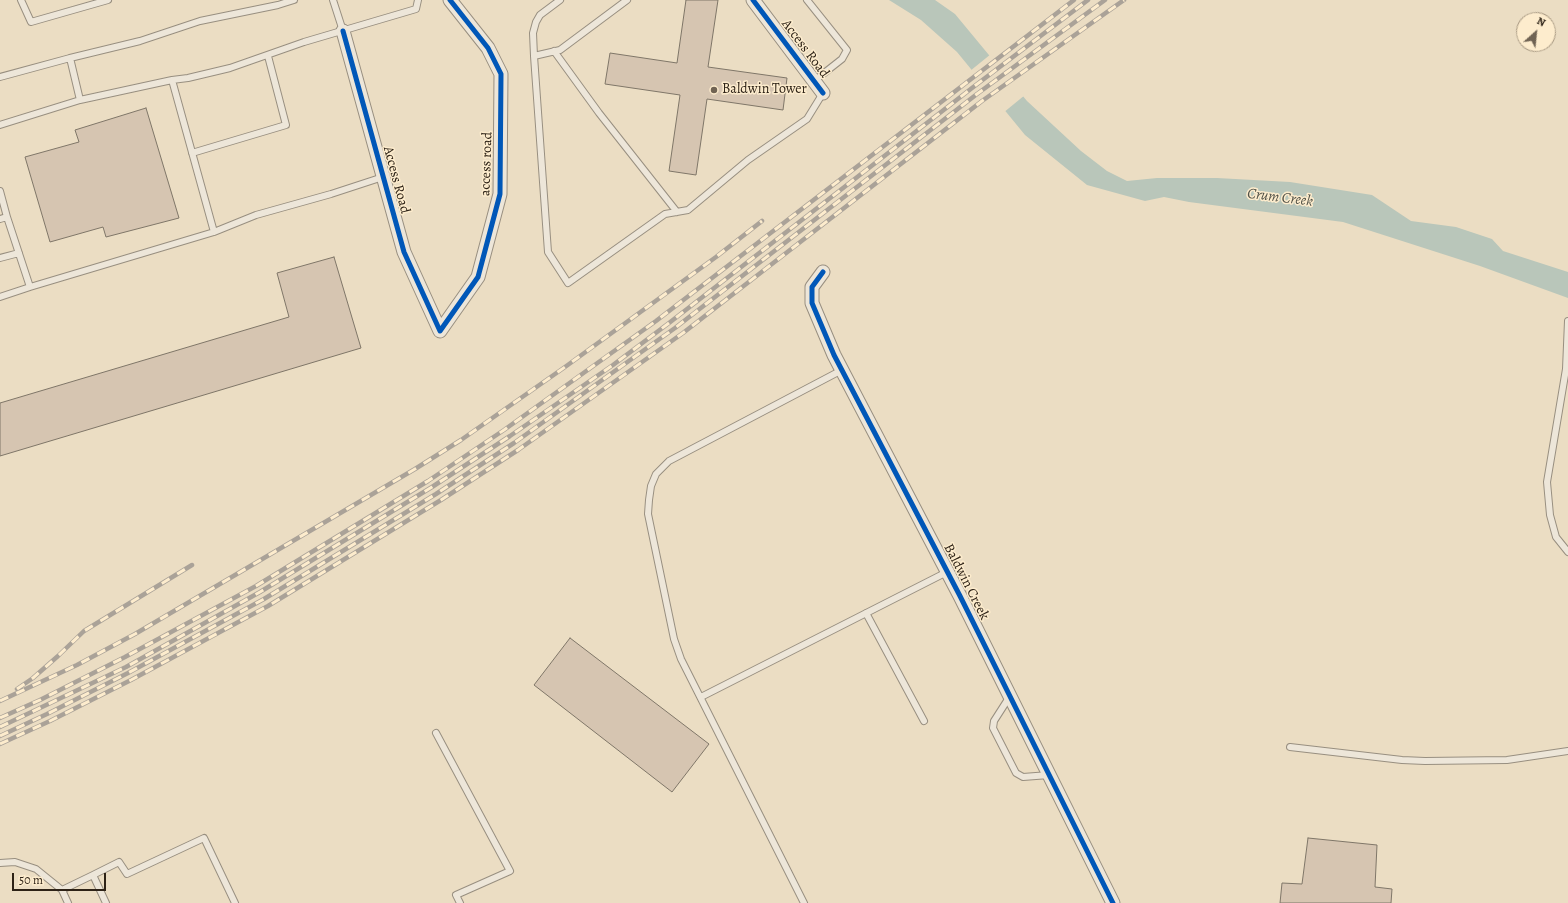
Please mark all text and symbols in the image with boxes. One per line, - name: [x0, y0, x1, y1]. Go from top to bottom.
- north arrow: [1516, 12, 1556, 52]
- text: N: [1534, 13, 1548, 30]
- street label: Access Road: [778, 16, 832, 82]
- place label: Baldwin Tower: [722, 82, 807, 98]
- marker: Baldwin Tower: [709, 85, 719, 95]
- street label: access road: [477, 131, 497, 197]
- street label: Access Road: [379, 145, 413, 215]
- water label: Crum Creek: [1246, 185, 1314, 211]
- street label: Baldwin Creek: [940, 541, 992, 623]
- scale bar: [14, 865, 108, 891]
- text: 50 m: [19, 872, 43, 888]

